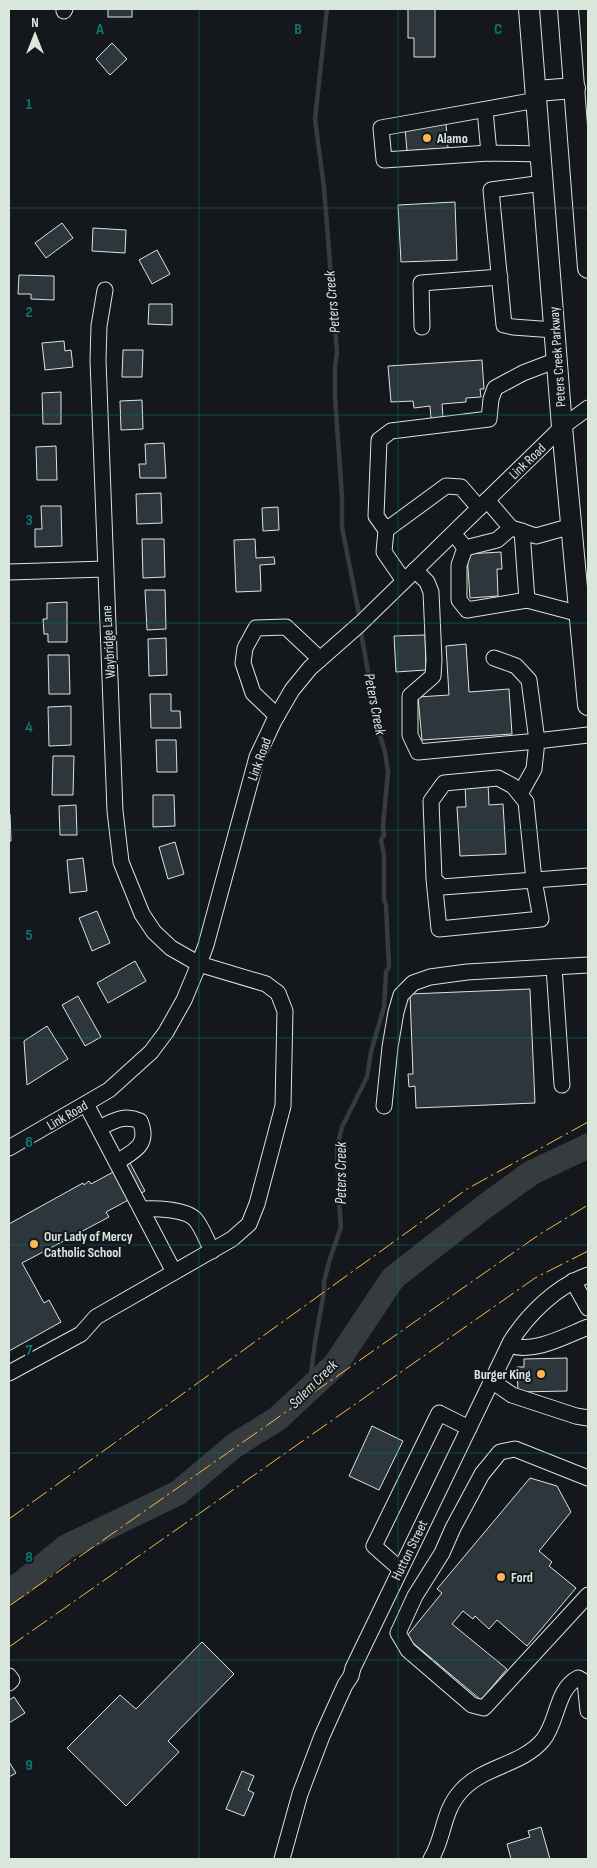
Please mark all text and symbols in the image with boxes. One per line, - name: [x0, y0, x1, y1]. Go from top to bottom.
- north arrow: [10, 10, 60, 60]
- text: N: [31, 14, 39, 31]
- text: A: [95, 20, 104, 39]
- text: B: [294, 20, 302, 39]
- text: C: [494, 20, 502, 39]
- text: 1: [26, 95, 33, 114]
- place label: Alamo: [436, 130, 468, 147]
- marker: Alamo: [421, 132, 433, 144]
- water label: Peters Creek: [320, 270, 345, 334]
- text: 2: [25, 303, 33, 322]
- street label: Peters Creek Parkway: [545, 306, 569, 408]
- street label: Link Road: [505, 440, 549, 483]
- text: 3: [25, 511, 33, 530]
- street label: Waybridge Lane: [98, 605, 119, 679]
- water label: Peters Creek: [359, 672, 390, 737]
- text: 4: [25, 718, 33, 737]
- street label: Link Road: [244, 735, 275, 783]
- text: 5: [25, 926, 33, 945]
- street label: Link Road: [44, 1097, 91, 1134]
- text: 6: [25, 1133, 33, 1152]
- water label: Peters Creek: [332, 1141, 351, 1204]
- place label: Our Lady of Mercy Catholic School: [44, 1228, 133, 1261]
- marker: Our Lady of Mercy Catholic School: [28, 1238, 40, 1250]
- text: 7: [26, 1341, 33, 1360]
- water label: Salem Creek: [285, 1356, 342, 1413]
- place label: Burger King: [474, 1366, 531, 1383]
- marker: Burger King: [535, 1368, 547, 1380]
- street label: Hutton Street: [388, 1517, 431, 1583]
- text: 8: [25, 1548, 33, 1567]
- place label: Ford: [511, 1569, 533, 1586]
- marker: Ford: [495, 1571, 507, 1583]
- text: 9: [25, 1756, 33, 1775]

